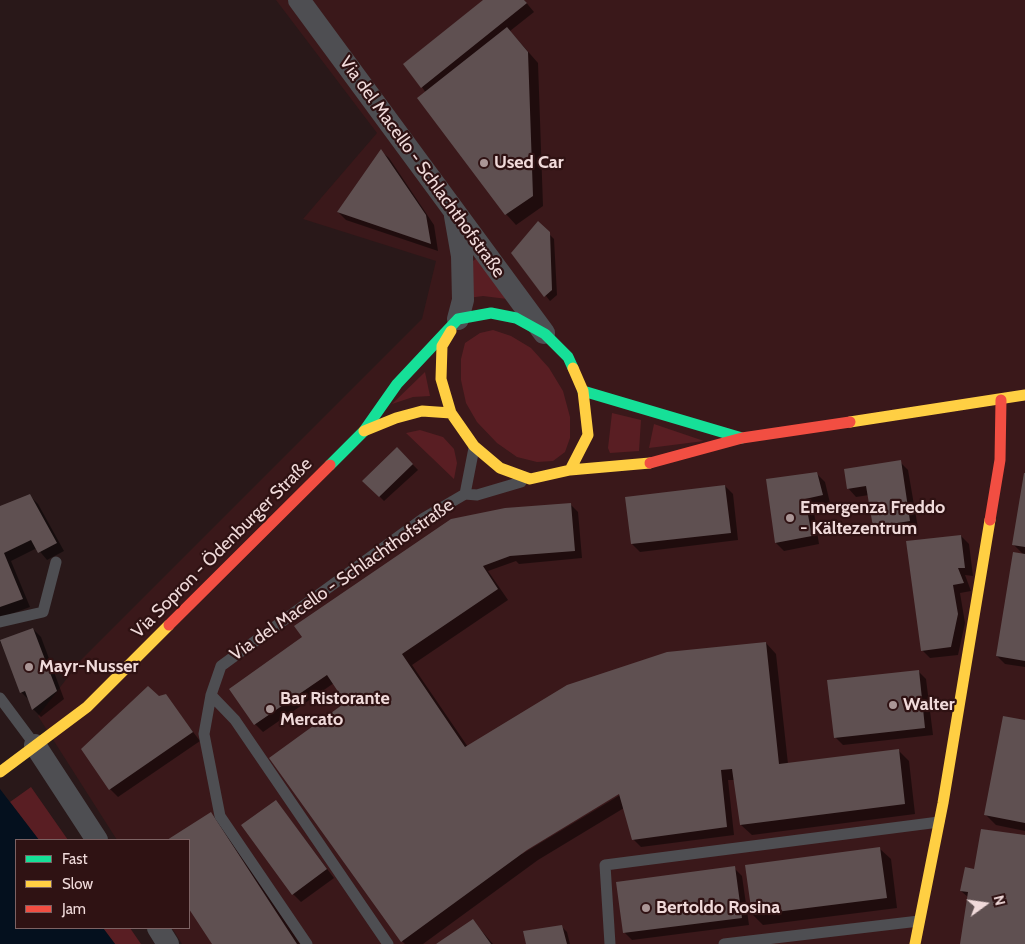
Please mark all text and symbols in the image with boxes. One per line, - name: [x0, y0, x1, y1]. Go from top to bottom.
- street label: Via del Macello - Schlachthofstraße: [334, 52, 510, 282]
- place label: Used Car: [494, 152, 564, 174]
- marker: Used Car: [478, 157, 490, 169]
- street label: Via Sopron - Ödenburger Straße: [127, 453, 317, 643]
- street label: Via del Macello - Schlachthofstraße: [226, 494, 458, 666]
- place label: Emergenza Freddo - Kältezentrum: [800, 497, 945, 540]
- marker: Emergenza Freddo - Kältezentrum: [784, 512, 796, 524]
- place label: Mayr-Nusser: [39, 656, 138, 678]
- marker: Mayr-Nusser: [23, 661, 35, 673]
- place label: Bar Ristorante Mercato: [280, 688, 390, 731]
- place label: Walter: [903, 694, 955, 716]
- marker: Walter: [887, 699, 899, 711]
- marker: Bar Ristorante Mercato: [264, 703, 276, 715]
- legend: [15, 839, 190, 929]
- text: Fast: [62, 850, 87, 868]
- text: Slow: [62, 875, 93, 893]
- north arrow: [960, 879, 1010, 929]
- text: N: [990, 893, 1009, 907]
- place label: Bertoldo Rosina: [656, 897, 780, 919]
- text: Jam: [62, 900, 86, 918]
- marker: Bertoldo Rosina: [640, 902, 652, 914]

